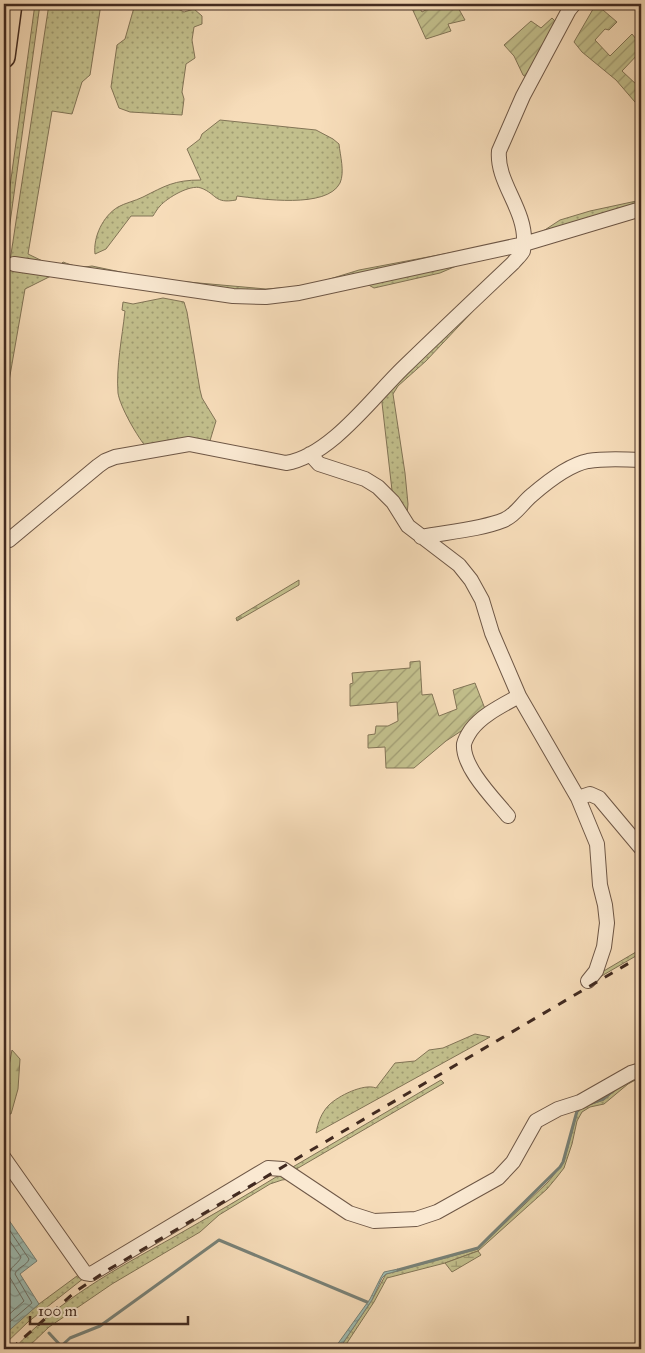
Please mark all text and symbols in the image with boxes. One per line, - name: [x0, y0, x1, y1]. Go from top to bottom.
- scale bar: [30, 1293, 188, 1325]
- text: 100 m: [38, 1302, 78, 1320]

